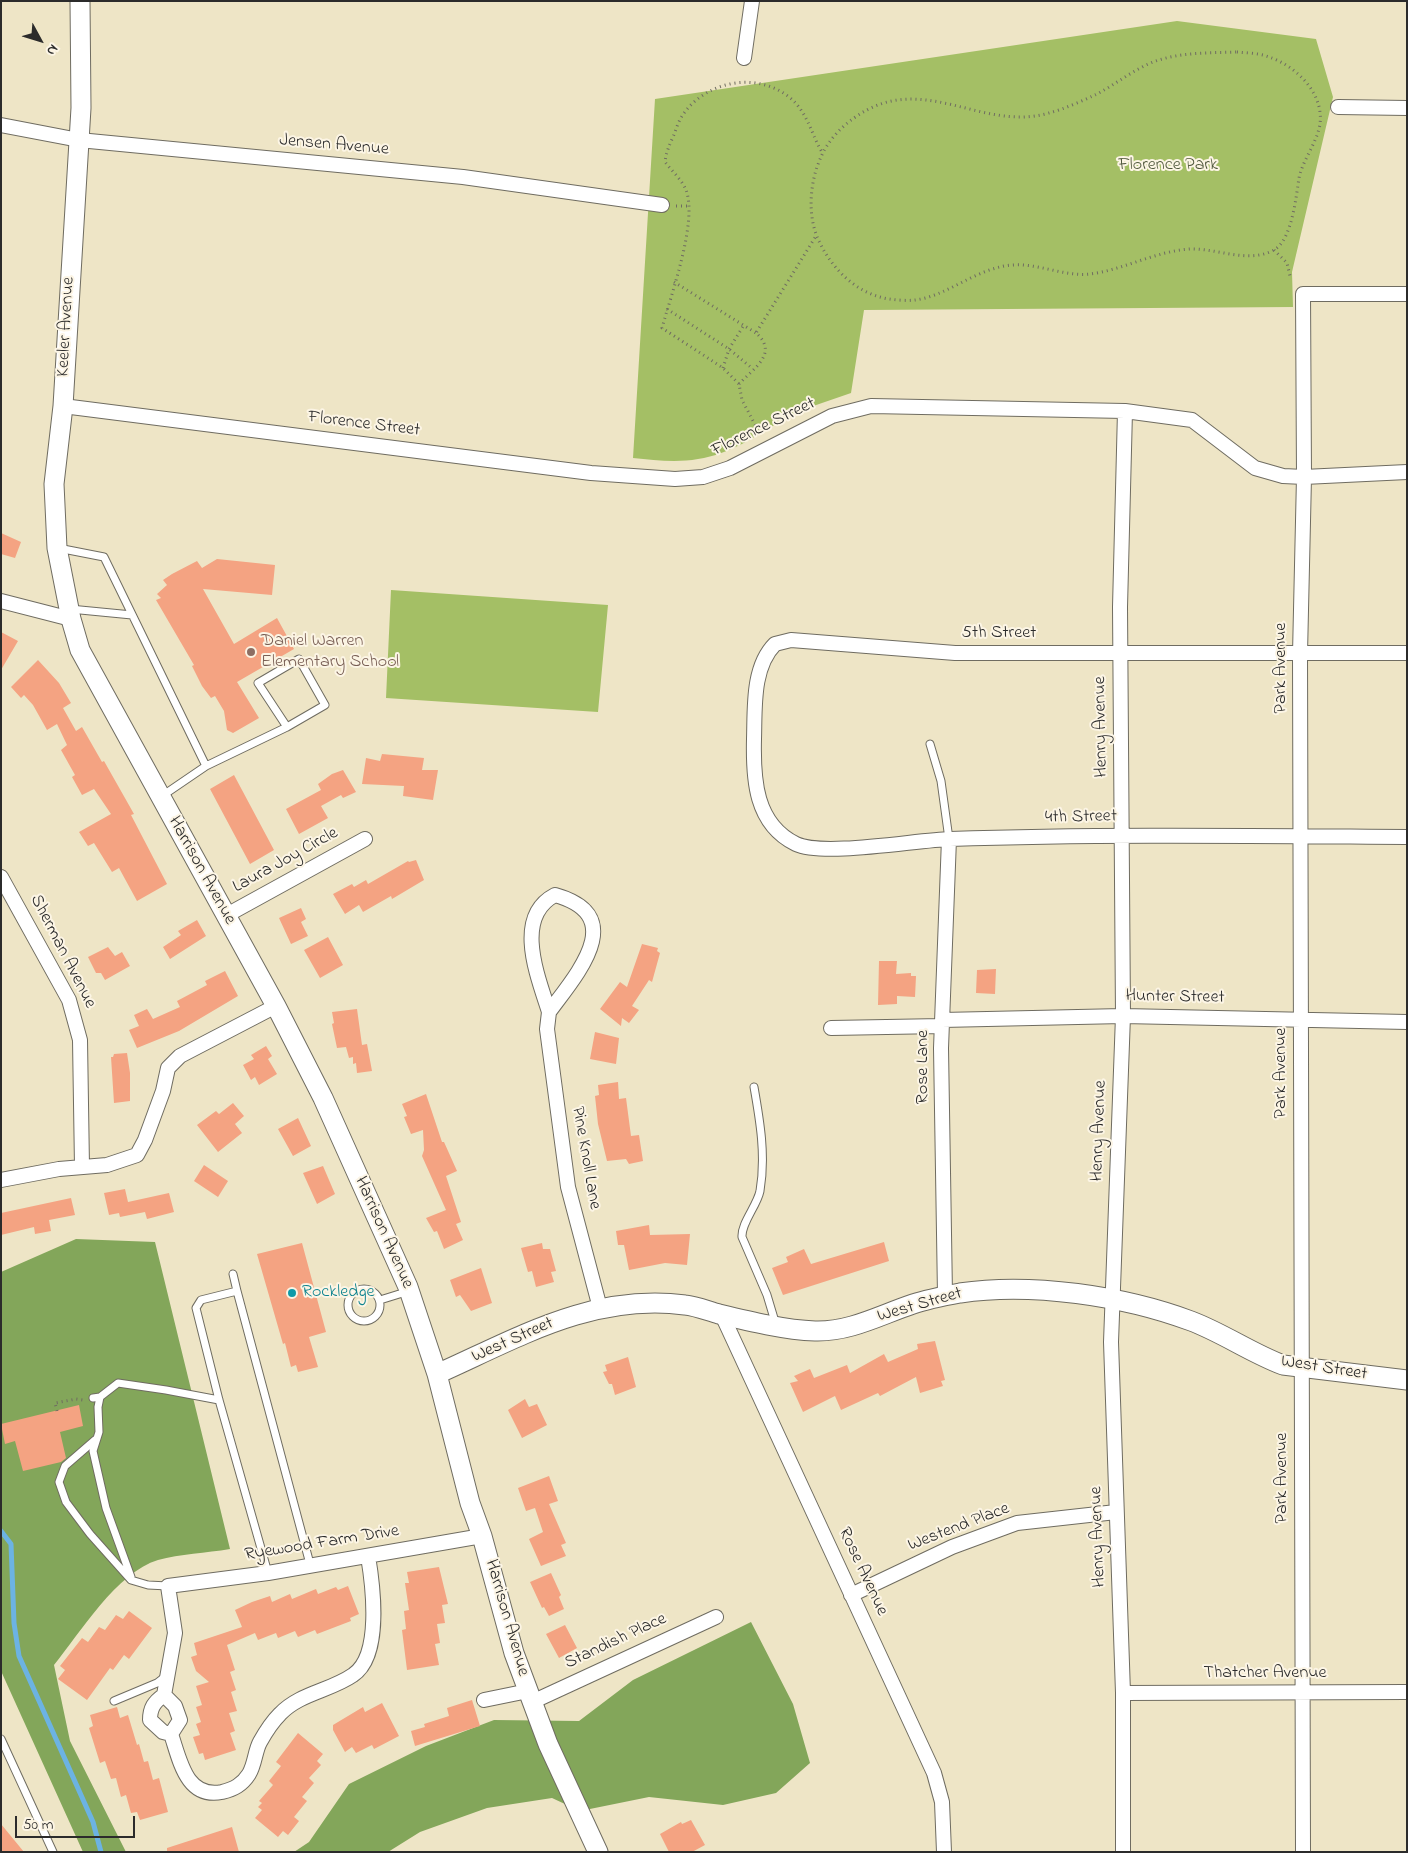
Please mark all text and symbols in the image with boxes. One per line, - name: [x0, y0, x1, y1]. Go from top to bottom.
- north arrow: [15, 15, 65, 65]
- text: N: [41, 39, 63, 60]
- street label: Jensen Avenue: [278, 130, 390, 162]
- park label: Florence Park: [1118, 155, 1218, 177]
- street label: Keeler Avenue: [54, 277, 80, 377]
- street label: Florence Street: [709, 394, 819, 462]
- street label: Florence Street: [307, 407, 421, 443]
- street label: 5th Street: [962, 623, 1036, 645]
- street label: Park Avenue: [1271, 623, 1293, 713]
- place label: Daniel Warren Elementary School: [261, 631, 399, 674]
- marker: Daniel Warren Elementary School: [245, 646, 257, 658]
- street label: Henry Avenue: [1090, 676, 1114, 778]
- street label: 4th Street: [1045, 807, 1117, 829]
- street label: Harrison Avenue: [162, 813, 240, 929]
- street label: Laura Joy Circle: [230, 823, 342, 899]
- street label: Sherman Avenue: [24, 892, 100, 1012]
- street label: Hunter Street: [1125, 986, 1225, 1010]
- street label: Park Avenue: [1271, 1028, 1293, 1118]
- street label: Rose Lane: [913, 1030, 935, 1104]
- street label: Henry Avenue: [1087, 1080, 1113, 1182]
- street label: Pine Knoll Lane: [565, 1105, 605, 1211]
- street label: Harrison Avenue: [349, 1174, 417, 1292]
- place label: Rockledge: [302, 1282, 375, 1304]
- street label: West Street: [875, 1284, 965, 1328]
- marker: Rockledge: [286, 1287, 298, 1299]
- street label: West Street: [469, 1313, 557, 1369]
- street label: West Street: [1279, 1352, 1369, 1386]
- street label: Park Avenue: [1272, 1433, 1294, 1523]
- street label: Henry Avenue: [1086, 1486, 1112, 1588]
- street label: Westend Place: [905, 1499, 1013, 1557]
- street label: Ryewood Farm Drive: [243, 1521, 401, 1567]
- street label: Rose Avenue: [832, 1524, 892, 1620]
- street label: Harrison Avenue: [479, 1557, 533, 1679]
- street label: Standish Place: [562, 1609, 670, 1675]
- street label: Thatcher Avenue: [1203, 1663, 1327, 1685]
- scale bar: [18, 1806, 138, 1838]
- text: 50 m: [23, 1814, 53, 1836]

